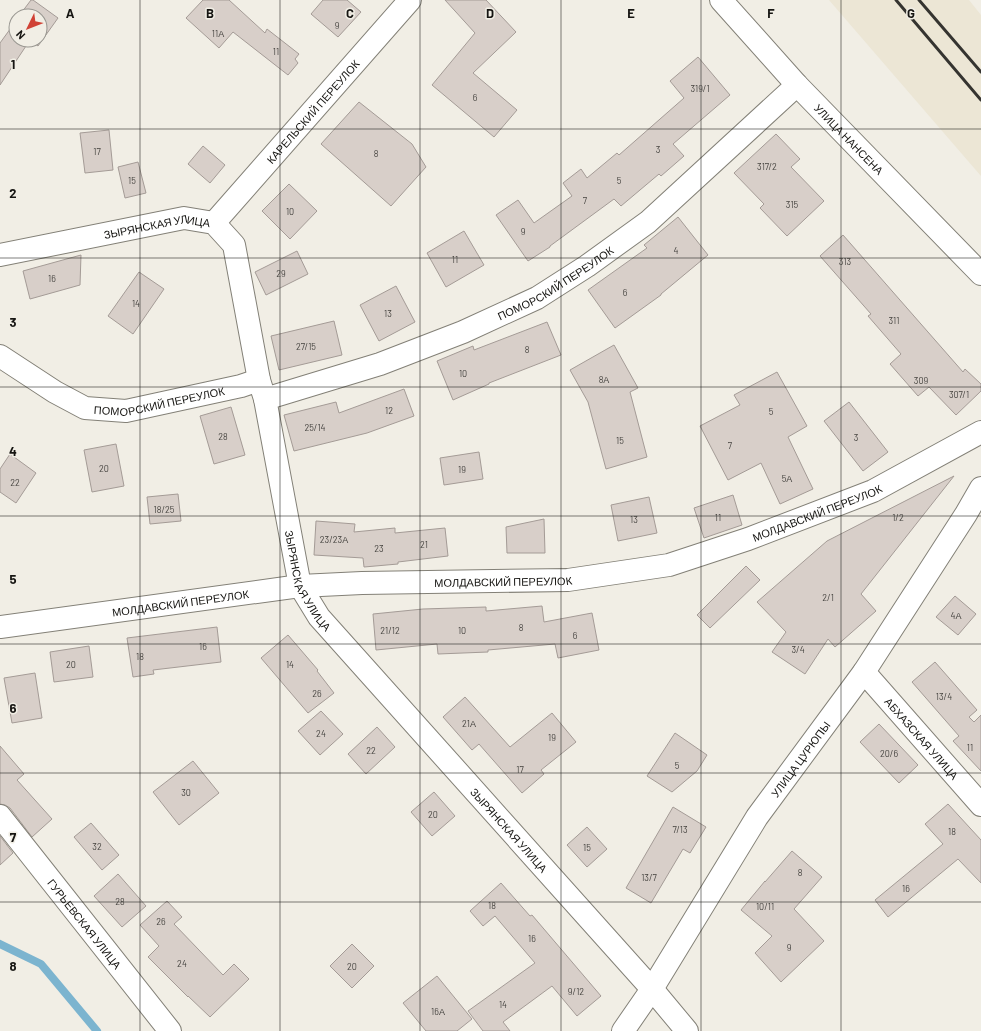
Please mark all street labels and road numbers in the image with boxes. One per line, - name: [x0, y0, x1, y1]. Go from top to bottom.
- street label: КАРЕЛЬСКИЙ ПЕРЕУЛОК: [263, 56, 362, 166]
- street label: УЛИЦА НАНСЕНА: [812, 101, 887, 177]
- street label: ЗЫРЯНСКАЯ УЛИЦА: [102, 211, 212, 241]
- street label: ПОМОРСКИЙ ПЕРЕУЛОК: [495, 243, 616, 322]
- street label: ПОМОРСКИЙ ПЕРЕУЛОК: [93, 383, 226, 418]
- street label: МОЛДАВСКИЙ ПЕРЕУЛОК: [750, 481, 884, 543]
- street label: ЗЫРЯНСКАЯ УЛИЦА: [283, 529, 335, 633]
- street label: МОЛДАВСКИЙ ПЕРЕУЛОК: [434, 573, 573, 588]
- street label: МОЛДАВСКИЙ ПЕРЕУЛОК: [111, 587, 250, 618]
- street label: АБХАЗСКАЯ УЛИЦА: [883, 695, 962, 782]
- street label: УЛИЦА ЦУРЮПЫ: [768, 718, 832, 799]
- street label: ЗЫРЯНСКАЯ УЛИЦА: [468, 785, 551, 875]
- street label: ГУРЬЕВСКАЯ УЛИЦА: [45, 876, 125, 972]

